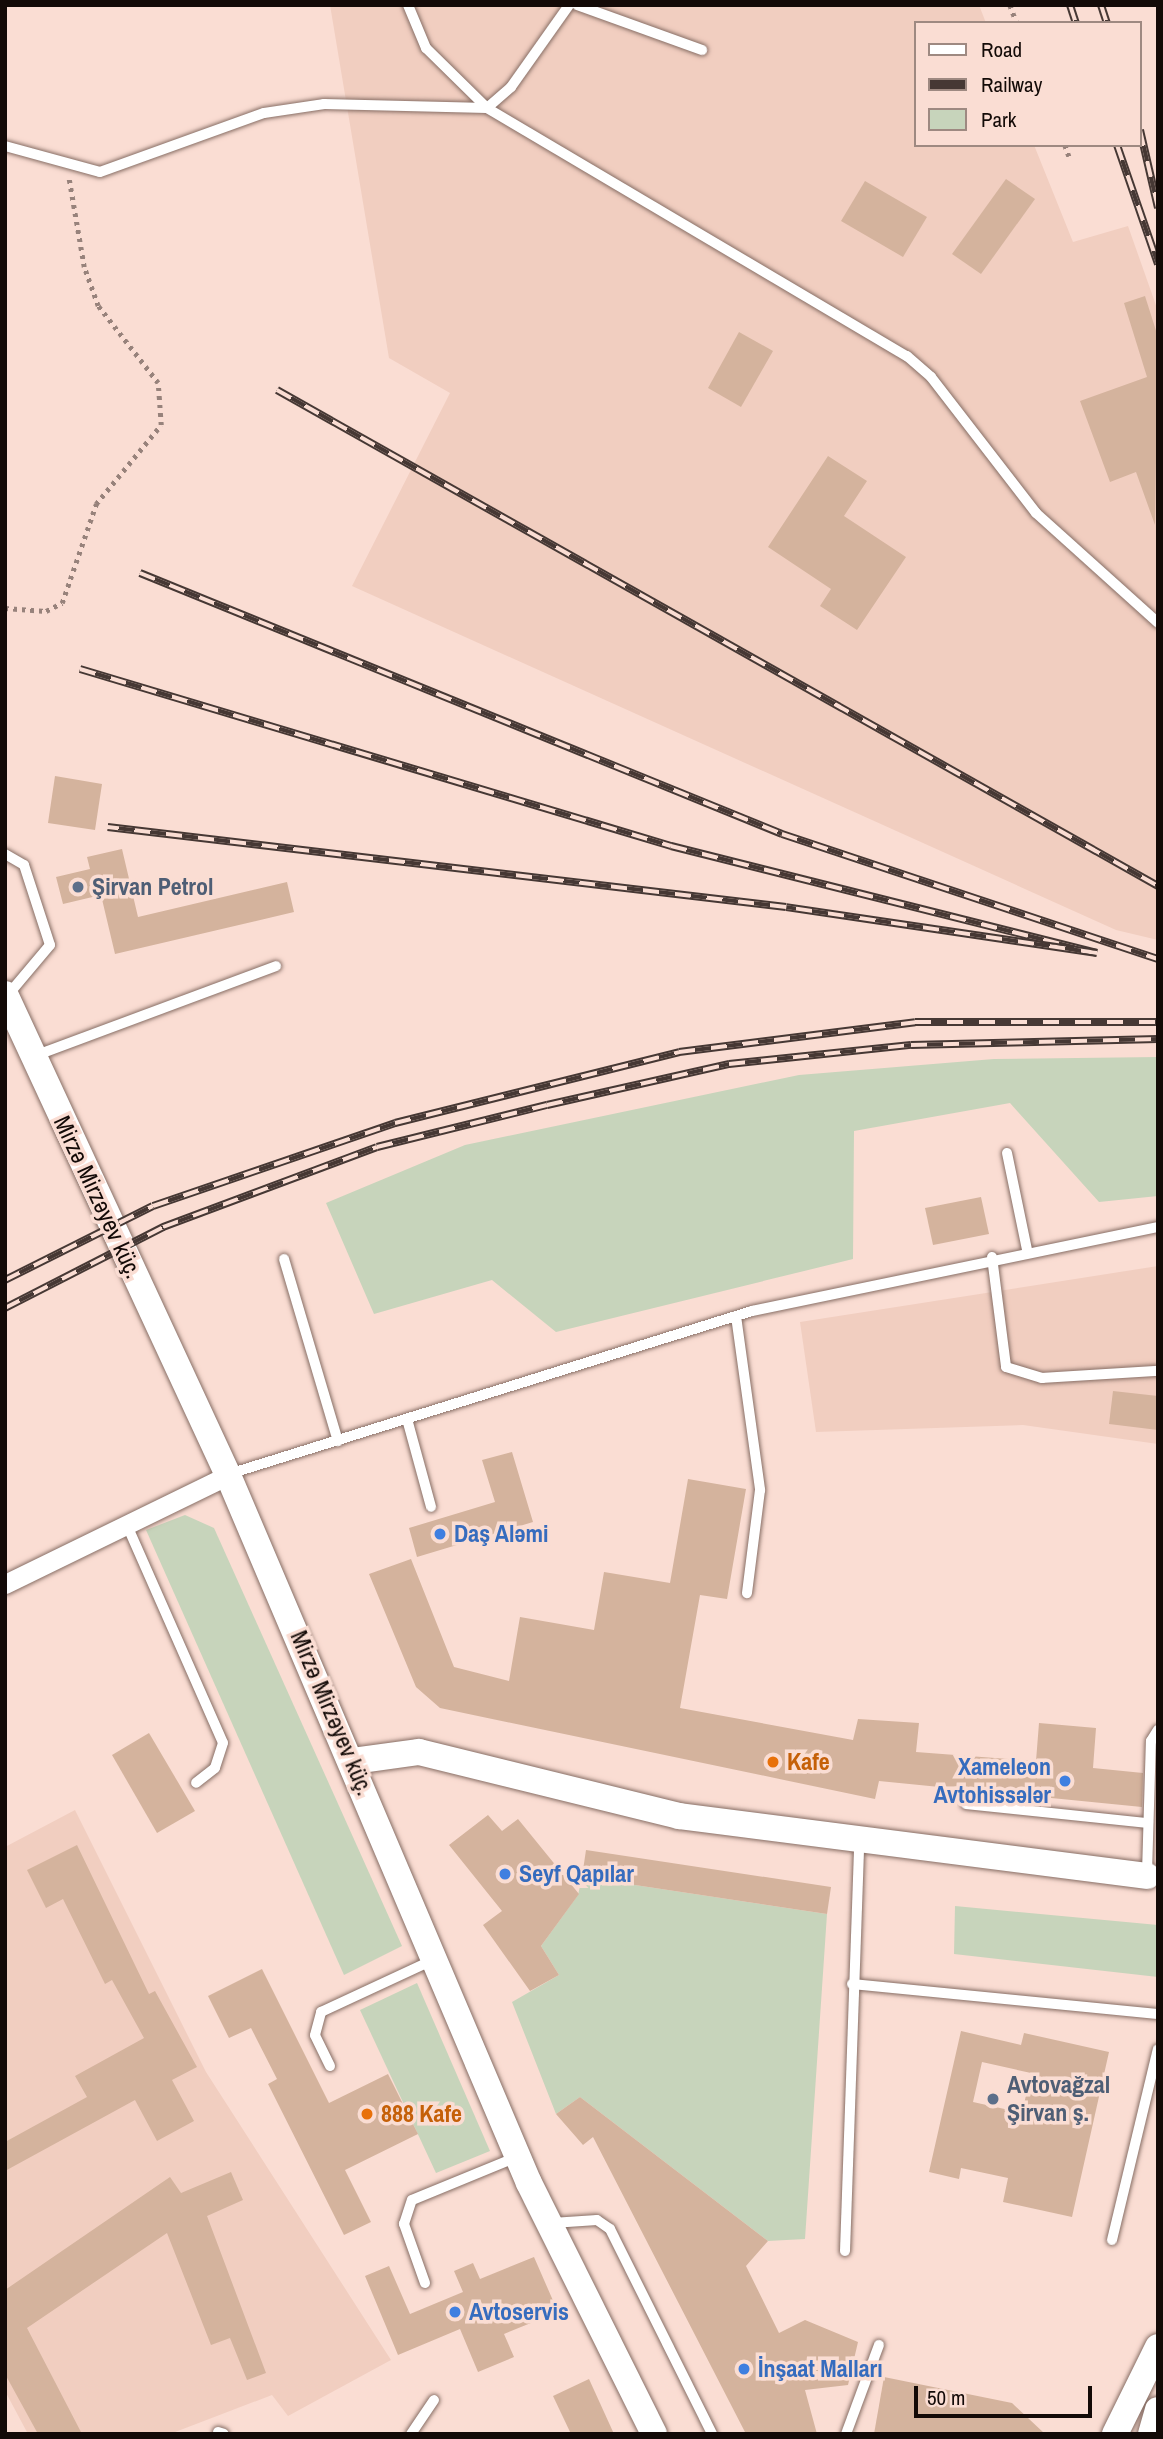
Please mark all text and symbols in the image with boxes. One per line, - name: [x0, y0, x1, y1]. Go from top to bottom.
- legend: [914, 21, 1142, 147]
- text: Road: [981, 35, 1022, 64]
- text: Railway: [981, 70, 1042, 99]
- text: Park: [981, 105, 1016, 134]
- place label: Şirvan Petrol: [92, 873, 213, 901]
- marker: Şirvan Petrol: [70, 879, 86, 895]
- street label: Mirzə Mirzəyev küç.: [48, 1111, 148, 1283]
- place label: Daş Aləmi: [454, 1520, 549, 1548]
- marker: Daş Aləmi: [432, 1526, 448, 1542]
- street label: Mirzə Mirzəyev küç.: [284, 1626, 380, 1800]
- place label: Kafe: [787, 1748, 830, 1776]
- place label: Xameleon Avtohissələr: [934, 1753, 1051, 1809]
- marker: Kafe: [765, 1754, 781, 1770]
- marker: Xameleon Avtohissələr: [1057, 1773, 1073, 1789]
- place label: Seyf Qapılar: [519, 1860, 634, 1888]
- marker: Seyf Qapılar: [497, 1866, 513, 1882]
- place label: Avtovağzal Şirvan ş.: [1007, 2071, 1110, 2127]
- marker: Avtovağzal Şirvan ş.: [985, 2091, 1001, 2107]
- place label: 888 Kafe: [381, 2100, 462, 2128]
- marker: 888 Kafe: [359, 2106, 375, 2122]
- place label: Avtoservis: [469, 2298, 569, 2326]
- marker: Avtoservis: [447, 2304, 463, 2320]
- place label: İnşaat Malları: [758, 2355, 883, 2383]
- marker: İnşaat Malları: [736, 2361, 752, 2377]
- scale bar: [918, 2372, 1096, 2416]
- text: 50 m: [927, 2383, 965, 2412]

